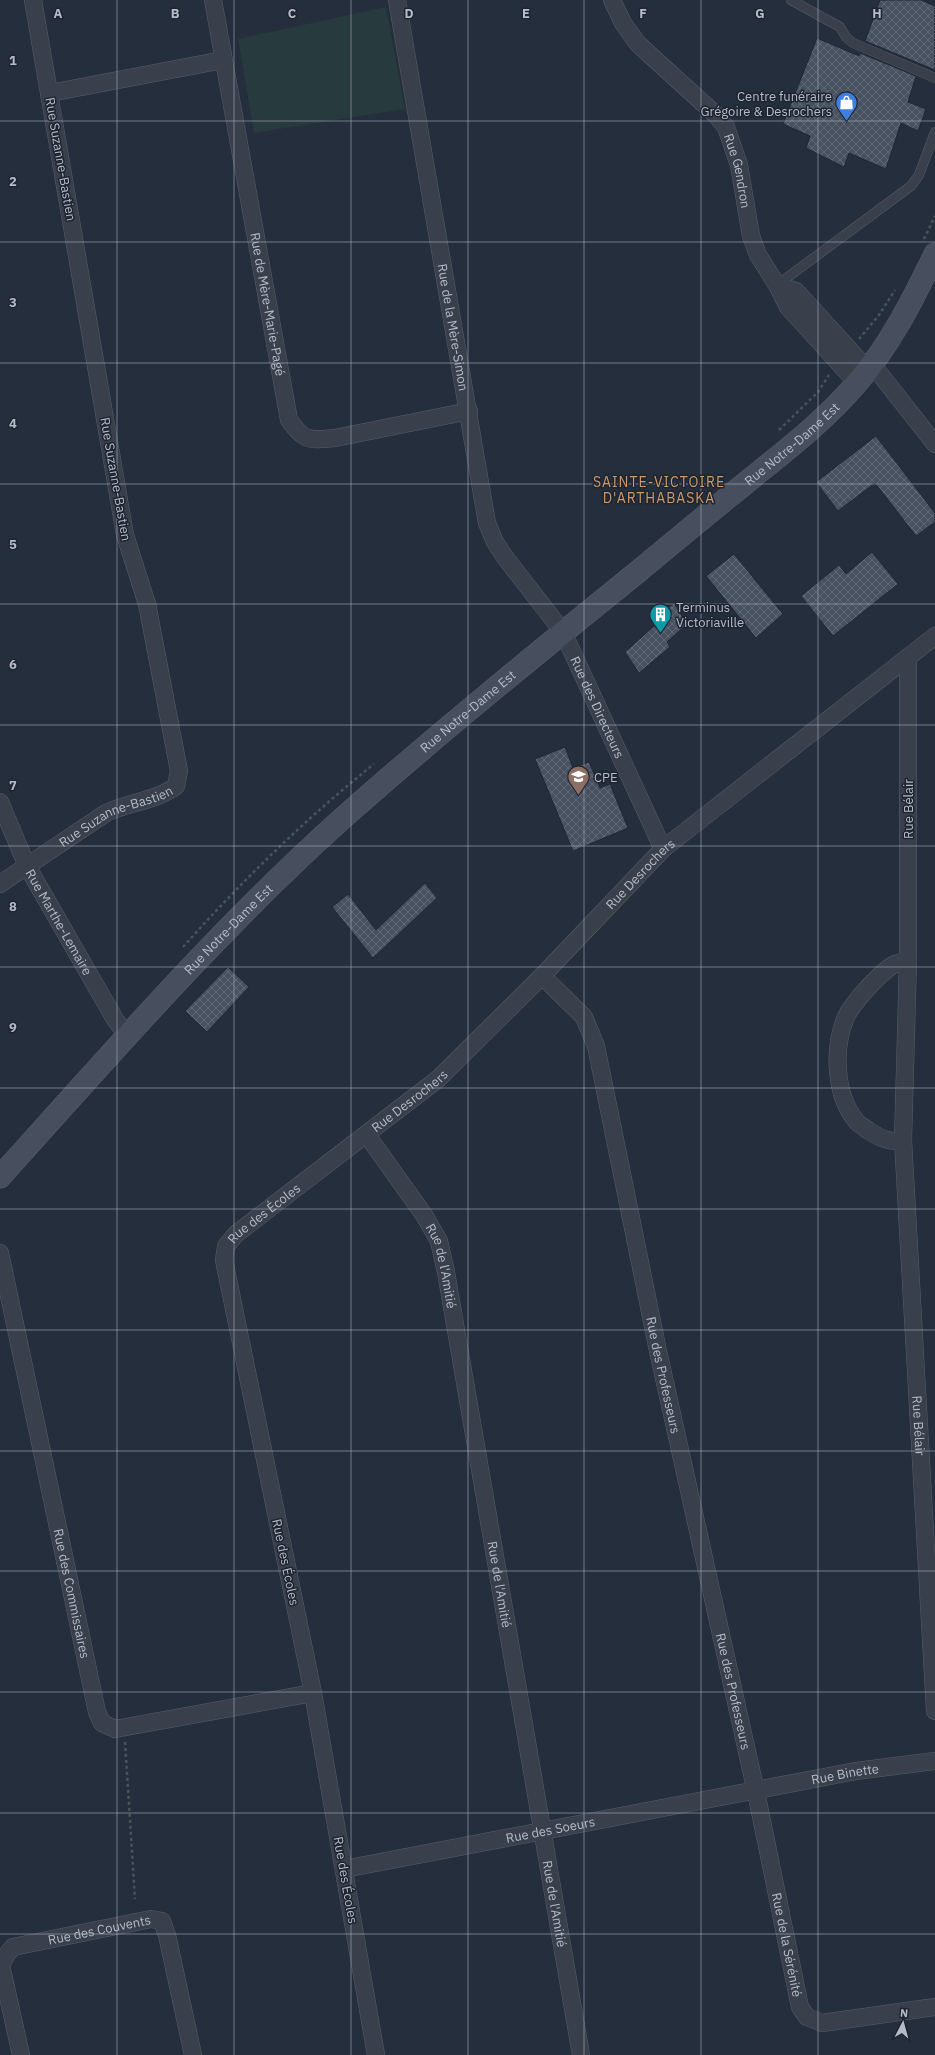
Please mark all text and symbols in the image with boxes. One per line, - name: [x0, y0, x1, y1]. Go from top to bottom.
- text: A: [54, 5, 63, 22]
- text: B: [171, 5, 180, 22]
- text: C: [288, 5, 297, 22]
- text: D: [404, 5, 414, 22]
- text: E: [522, 5, 530, 22]
- text: F: [639, 5, 647, 22]
- text: G: [755, 5, 765, 22]
- text: H: [872, 5, 882, 22]
- text: 1: [9, 52, 17, 69]
- place label: Centre funéraire Grégoire & Desrochers: [700, 88, 832, 120]
- shop icon: Centre funéraire Grégoire & Desrochers: [834, 90, 860, 123]
- street label: Rue Suzanne-Bastien: [41, 96, 80, 222]
- street label: Rue Gendron: [720, 131, 754, 210]
- text: 2: [9, 173, 17, 190]
- street label: Rue de Mère-Marie-Pagé: [246, 231, 289, 377]
- street label: Rue de la Mère-Simon: [434, 262, 472, 392]
- text: 3: [9, 294, 17, 311]
- street label: Rue Notre-Dame Est: [741, 399, 843, 490]
- text: 4: [9, 415, 17, 432]
- street label: Rue Suzanne-Bastien: [96, 416, 135, 542]
- district label: SAINTE-VICTOIRE D'ARTHABASKA: [593, 473, 725, 507]
- text: 5: [9, 536, 17, 553]
- place label: Terminus Victoriaville: [676, 599, 744, 631]
- building icon: Terminus Victoriaville: [648, 601, 674, 634]
- street label: Rue des Directeurs: [566, 654, 628, 761]
- text: 6: [9, 656, 17, 673]
- street label: Rue Notre-Dame Est: [417, 667, 519, 756]
- school or university icon: CPE: [566, 764, 592, 797]
- place label: CPE: [594, 769, 618, 786]
- text: 7: [9, 777, 17, 794]
- street label: Rue Bélair: [900, 779, 917, 839]
- street label: Rue Suzanne-Bastien: [56, 782, 176, 851]
- street label: Rue Desrochers: [602, 835, 678, 913]
- street label: Rue Marthe-Lemaire: [22, 866, 96, 978]
- street label: Rue Notre-Dame Est: [181, 881, 276, 978]
- text: 8: [9, 898, 17, 915]
- text: 9: [9, 1019, 17, 1036]
- street label: Rue Desrochers: [368, 1066, 452, 1136]
- street label: Rue des Écoles: [224, 1180, 304, 1247]
- street label: Rue de l'Amitié: [422, 1220, 460, 1310]
- street label: Rue des Professeurs: [642, 1315, 684, 1435]
- street label: Rue Bélair: [908, 1395, 929, 1456]
- street label: Rue des Écoles: [268, 1517, 303, 1607]
- street label: Rue des Commissaires: [49, 1527, 93, 1660]
- street label: Rue de l'Amitié: [484, 1540, 515, 1629]
- street label: Rue des Professeurs: [712, 1631, 754, 1752]
- street label: Rue Binette: [810, 1760, 880, 1788]
- street label: Rue des Soeurs: [504, 1813, 596, 1847]
- street label: Rue des Écoles: [329, 1835, 362, 1925]
- street label: Rue de l'Amitié: [539, 1859, 570, 1948]
- street label: Rue de la Sérénité: [768, 1891, 806, 1999]
- street label: Rue des Couvents: [46, 1911, 152, 1949]
- north arrow: [883, 2003, 923, 2043]
- text: N: [899, 2006, 909, 2020]

